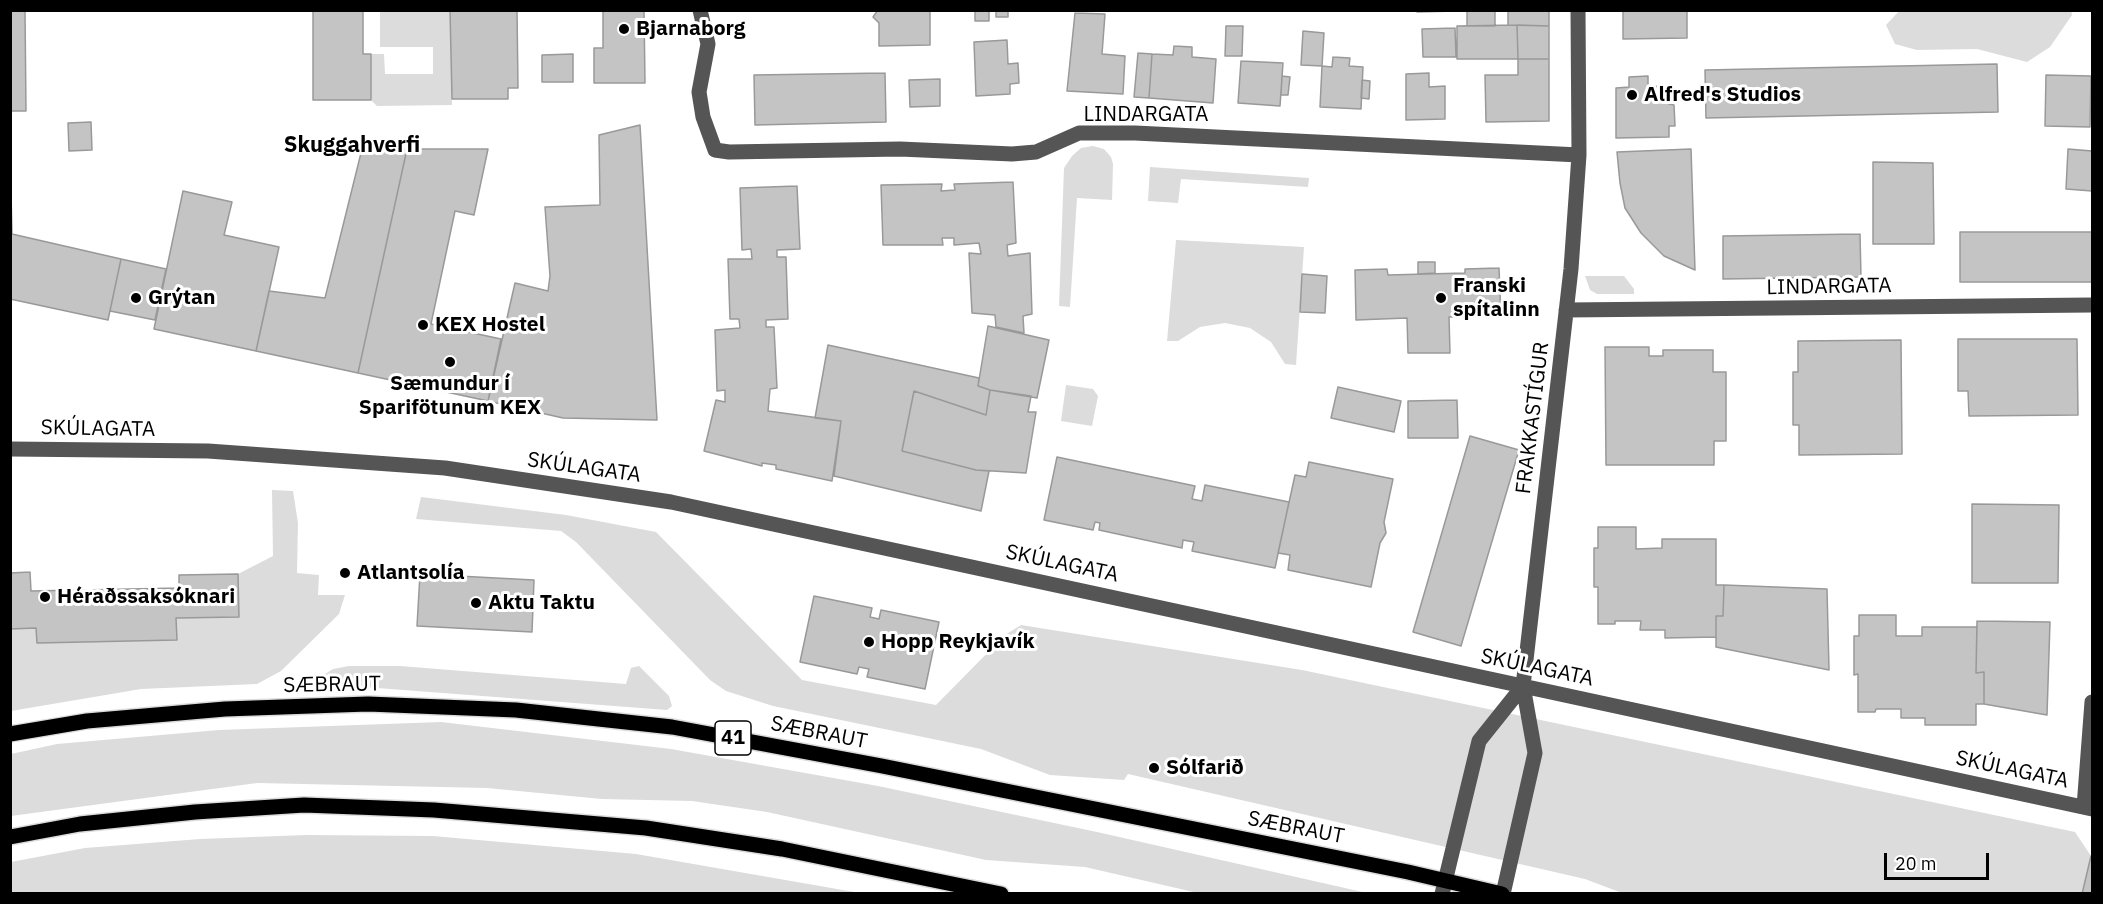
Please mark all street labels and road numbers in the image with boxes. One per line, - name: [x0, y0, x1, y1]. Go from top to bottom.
- street label: LINDARGATA: [1083, 102, 1209, 128]
- street label: LINDARGATA: [1766, 273, 1892, 301]
- street label: FRAKKASTÍGUR: [1511, 340, 1555, 496]
- street label: SKÚLAGATA: [40, 415, 156, 443]
- street label: SKÚLAGATA: [525, 448, 643, 488]
- street label: SKÚLAGATA: [1003, 540, 1121, 588]
- street label: SKÚLAGATA: [1478, 644, 1596, 692]
- street label: SÆBRAUT: [283, 672, 381, 698]
- street label: SÆBRAUT: [769, 711, 869, 755]
- road number: 41: [715, 721, 751, 755]
- street label: SKÚLAGATA: [1953, 746, 2071, 794]
- street label: SÆBRAUT: [1246, 806, 1346, 850]

